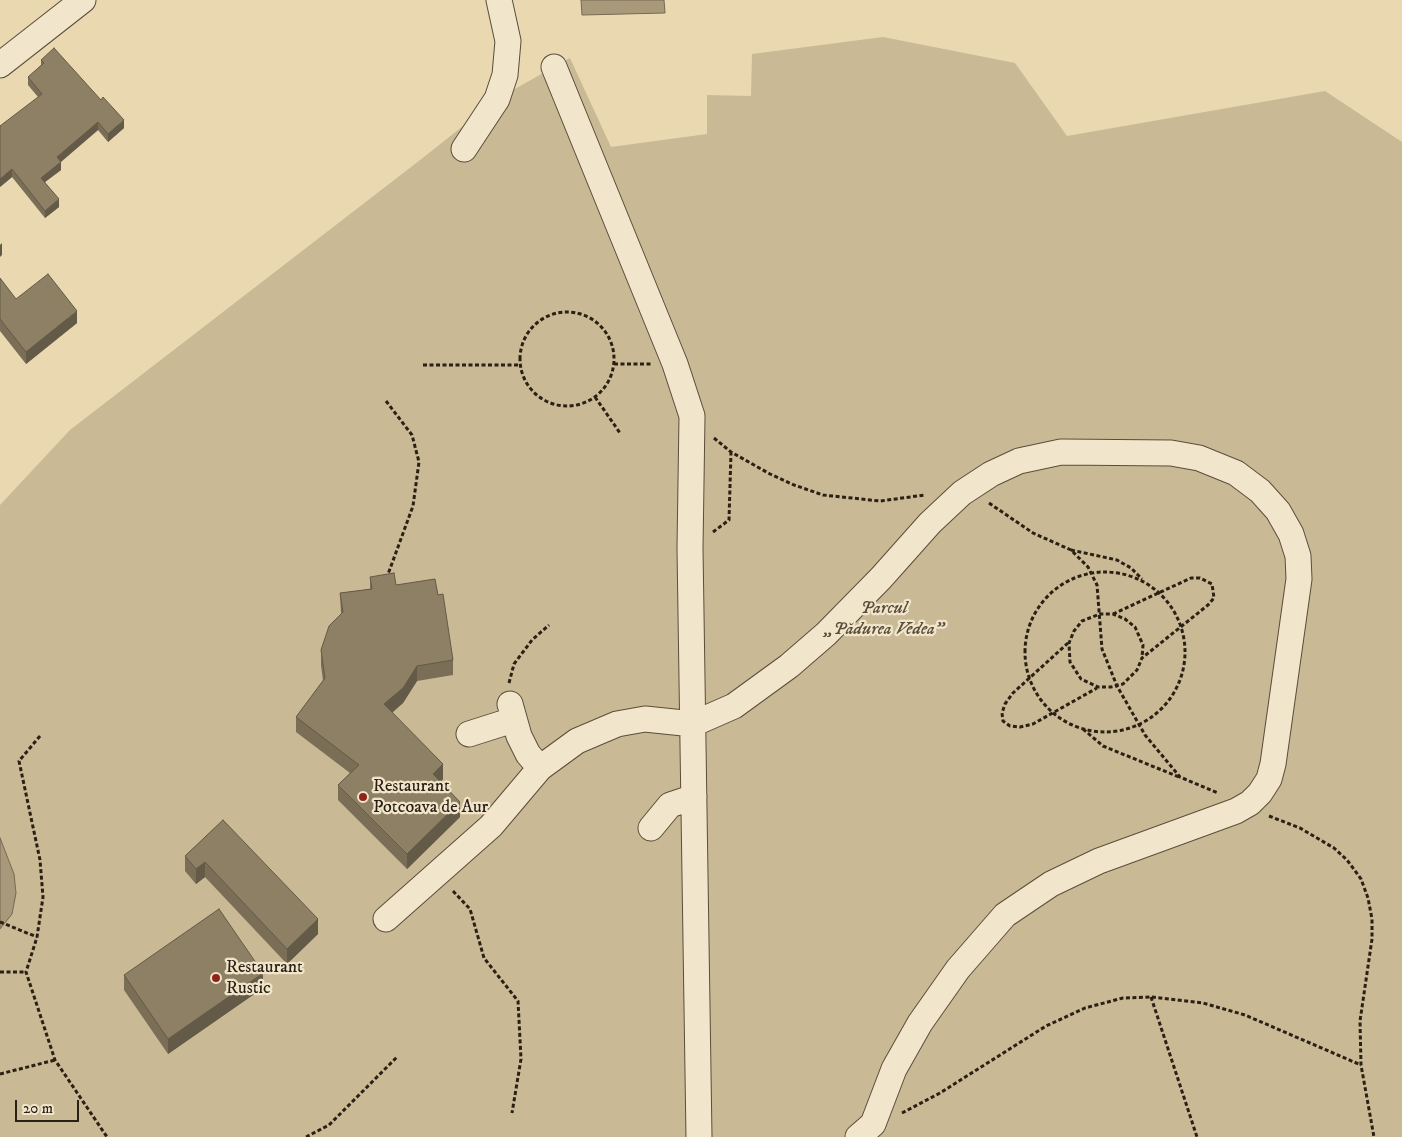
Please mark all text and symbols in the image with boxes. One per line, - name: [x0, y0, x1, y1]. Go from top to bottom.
- park label: Parcul „Pădurea Vedea”: [825, 598, 943, 640]
- place label: Restaurant Potcoava de Aur: [373, 776, 488, 819]
- marker: Restaurant Potcoava de Aur: [357, 791, 369, 803]
- place label: Restaurant Rustic: [226, 957, 303, 1000]
- marker: Restaurant Rustic: [210, 972, 222, 984]
- scale bar: [18, 1090, 81, 1122]
- text: 20 m: [23, 1099, 53, 1118]

